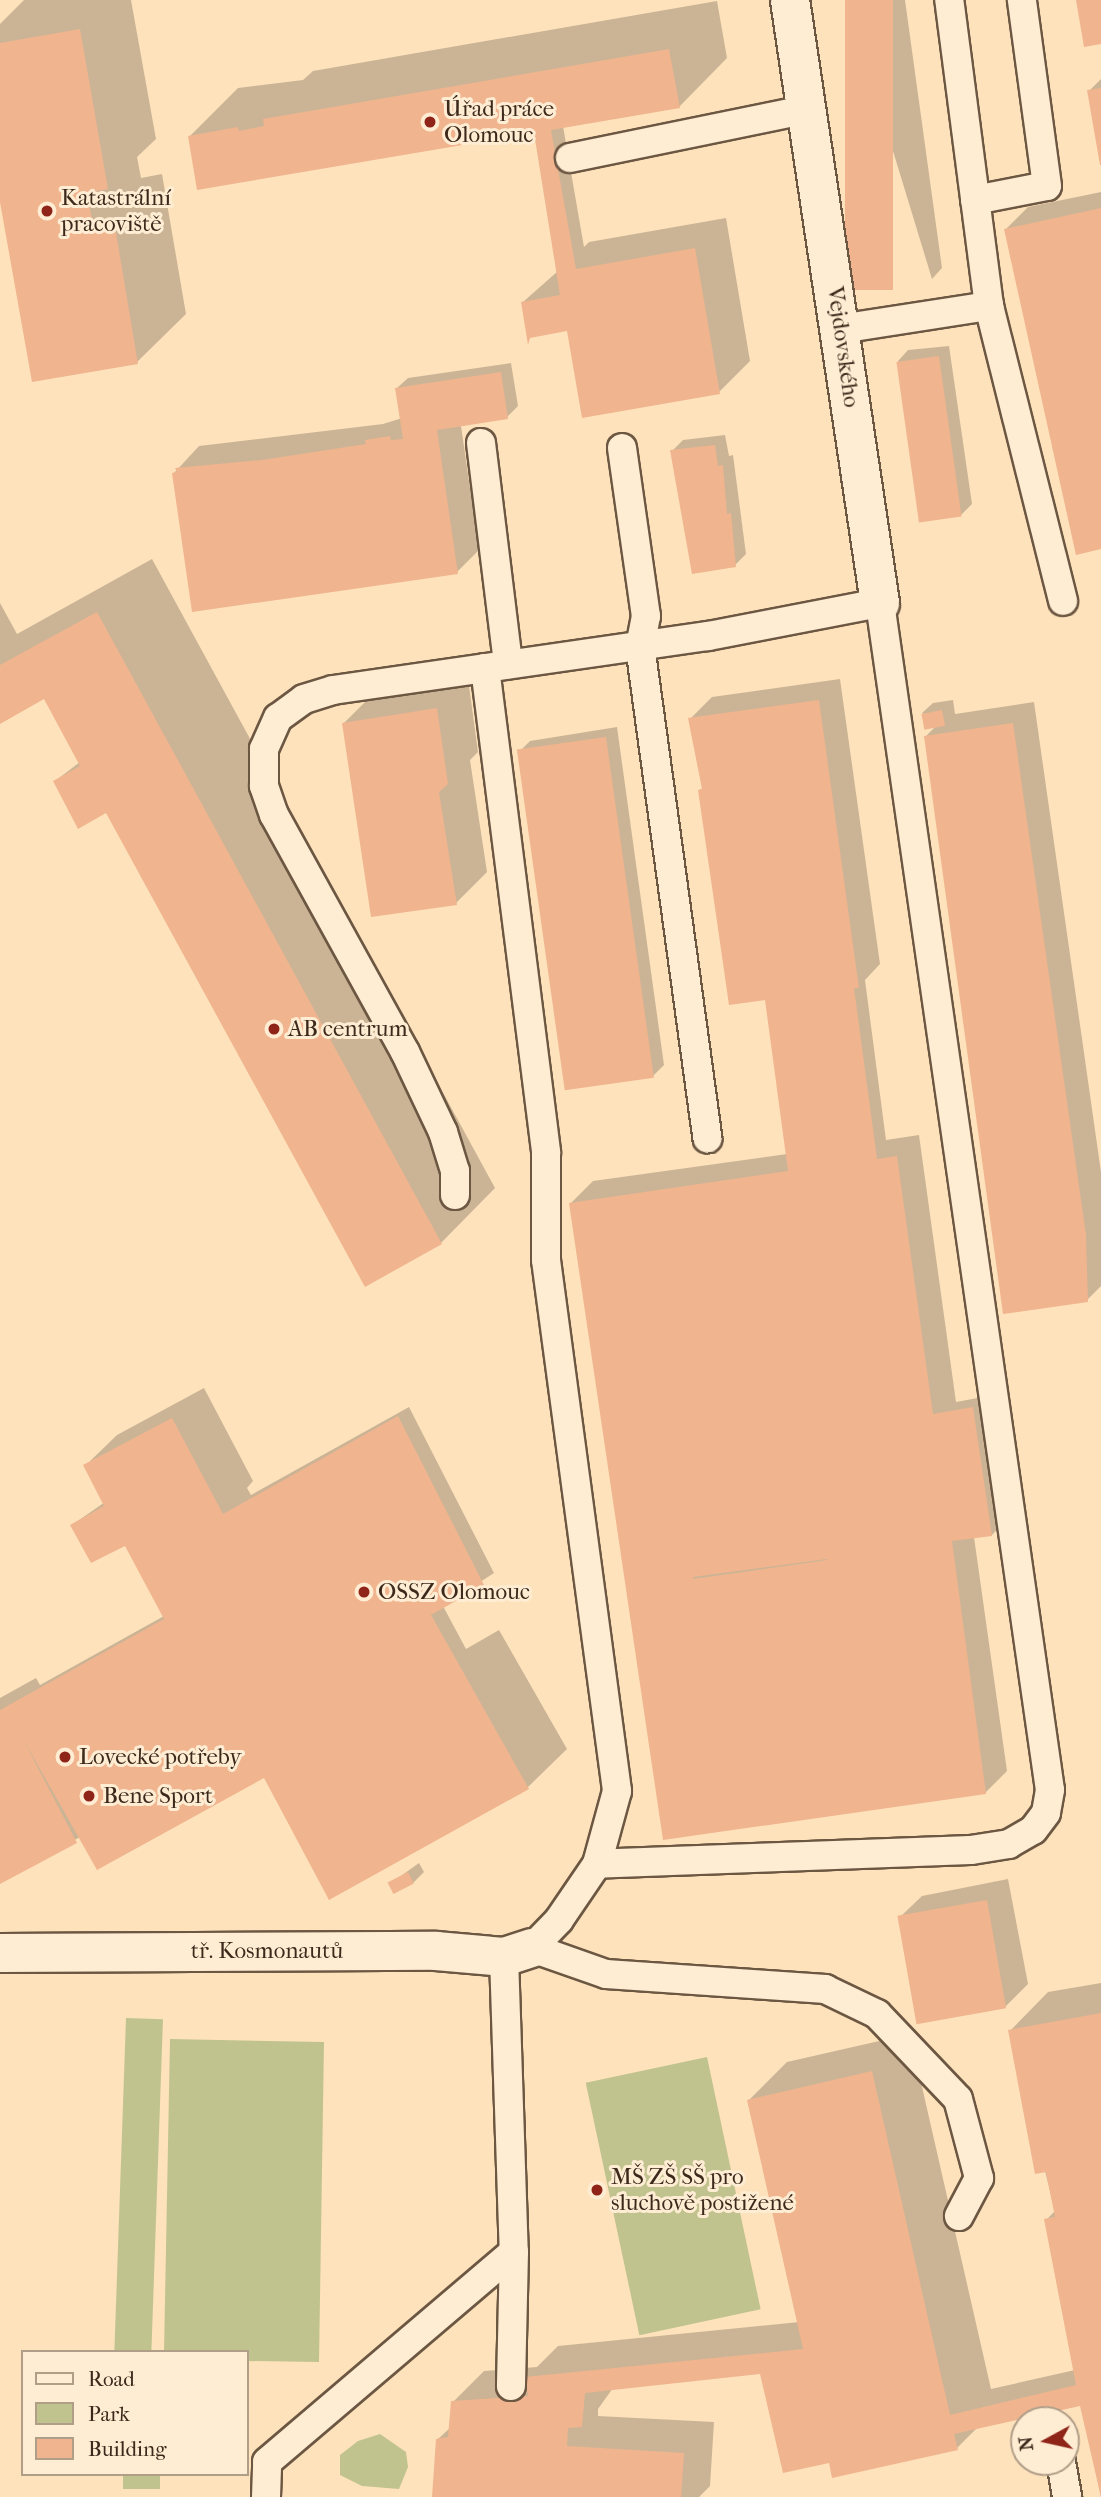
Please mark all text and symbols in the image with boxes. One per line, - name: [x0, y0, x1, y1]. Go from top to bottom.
- place label: Úřad práce Olomouc: [444, 95, 554, 149]
- marker: Úřad práce Olomouc: [422, 114, 438, 130]
- place label: Katastrální pracoviště: [61, 184, 171, 238]
- marker: Katastrální pracoviště: [39, 203, 55, 219]
- street label: Vejdovského: [821, 285, 865, 409]
- place label: AB centrum: [288, 1015, 408, 1043]
- marker: AB centrum: [266, 1021, 282, 1037]
- place label: OSSZ Olomouc: [378, 1578, 530, 1606]
- marker: OSSZ Olomouc: [356, 1584, 372, 1600]
- place label: Lovecké potřeby: [79, 1743, 241, 1771]
- marker: Lovecké potřeby: [57, 1749, 73, 1765]
- place label: Bene Sport: [103, 1782, 213, 1810]
- marker: Bene Sport: [81, 1788, 97, 1804]
- street label: tř. Kosmonautů: [191, 1937, 343, 1965]
- place label: MŠ ZŠ SŠ pro sluchově postižené: [611, 2163, 794, 2217]
- marker: MŠ ZŠ SŠ pro sluchově postižené: [589, 2182, 605, 2198]
- legend: [21, 2350, 248, 2476]
- text: Road: [88, 2367, 135, 2391]
- text: Park: [88, 2402, 130, 2426]
- north arrow: [1010, 2406, 1080, 2476]
- text: N: [1014, 2435, 1038, 2452]
- text: Building: [88, 2437, 166, 2461]

